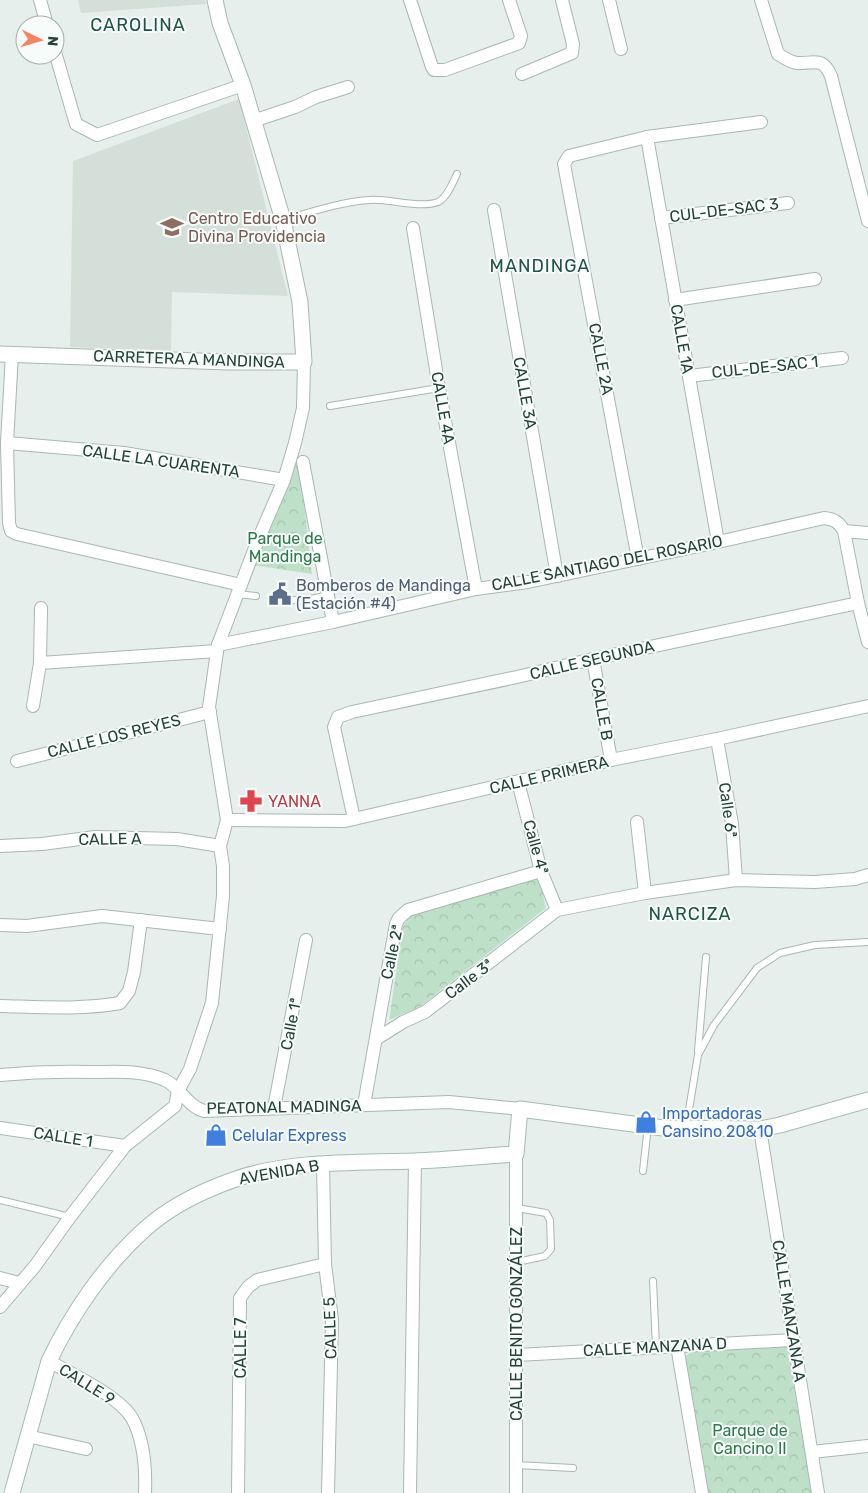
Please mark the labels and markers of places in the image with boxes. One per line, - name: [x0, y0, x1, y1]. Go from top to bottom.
- place label: Centro Educativo Divina Providencia: [188, 209, 326, 246]
- school or university icon: Centro Educativo Divina Providencia: [159, 214, 185, 240]
- place label: Bomberos de Mandinga (Estación #4): [296, 576, 471, 613]
- public building icon: Bomberos de Mandinga (Estación #4): [267, 581, 293, 607]
- pharmacy icon: YANNA: [238, 788, 264, 814]
- place label: YANNA: [268, 792, 321, 811]
- place label: Importadoras Cansino 20&10: [662, 1104, 774, 1141]
- shop icon: Importadoras Cansino 20&10: [633, 1109, 659, 1135]
- shop icon: Celular Express: [203, 1122, 229, 1148]
- place label: Celular Express: [232, 1126, 347, 1145]

